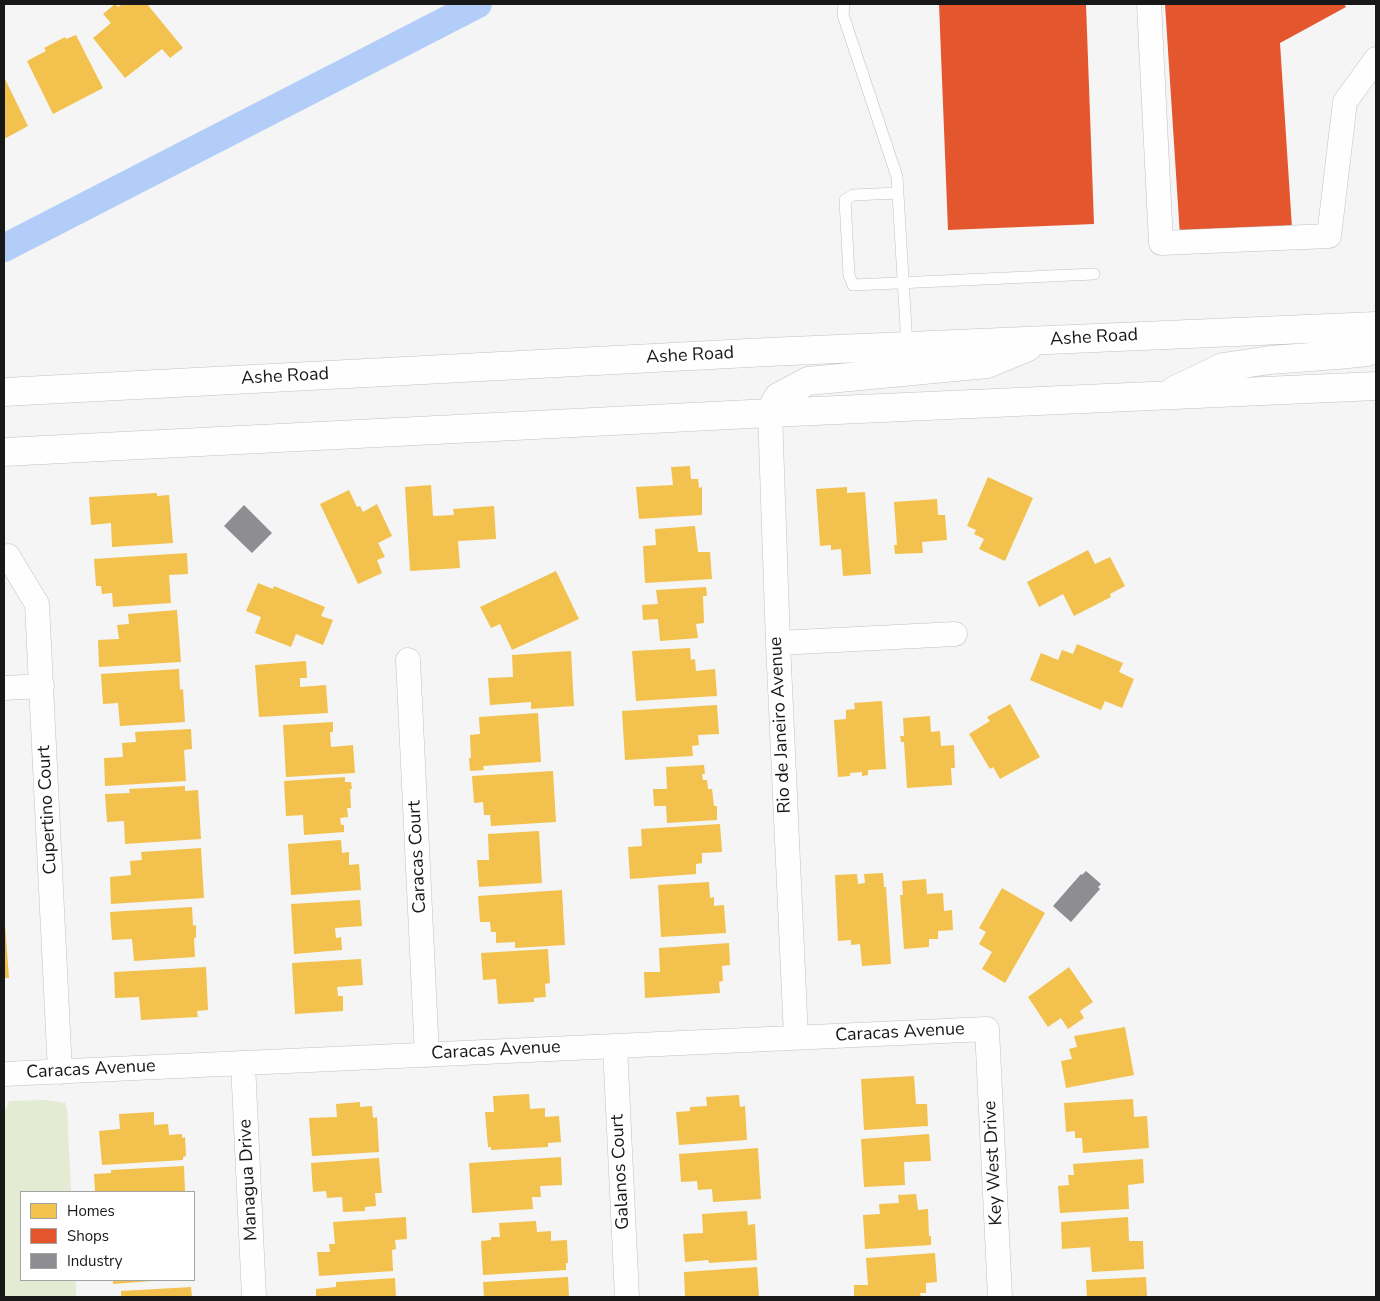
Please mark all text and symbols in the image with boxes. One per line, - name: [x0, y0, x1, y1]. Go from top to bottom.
- street label: Ashe Road: [1050, 325, 1138, 351]
- street label: Ashe Road: [646, 343, 734, 369]
- street label: Ashe Road: [241, 364, 329, 390]
- street label: Rio de Janeiro Avenue: [766, 636, 796, 814]
- street label: Cupertino Court: [34, 745, 62, 875]
- street label: Caracas Court: [404, 800, 432, 914]
- street label: Caracas Avenue: [835, 1019, 965, 1047]
- street label: Caracas Avenue: [431, 1037, 561, 1065]
- street label: Caracas Avenue: [26, 1056, 156, 1084]
- street label: Key West Drive: [980, 1100, 1008, 1226]
- street label: Galanos Court: [607, 1114, 635, 1230]
- street label: Managua Drive: [235, 1118, 263, 1242]
- legend: [20, 1191, 195, 1281]
- text: Homes: [67, 1201, 115, 1221]
- text: Shops: [67, 1226, 109, 1246]
- text: Industry: [67, 1251, 122, 1271]

